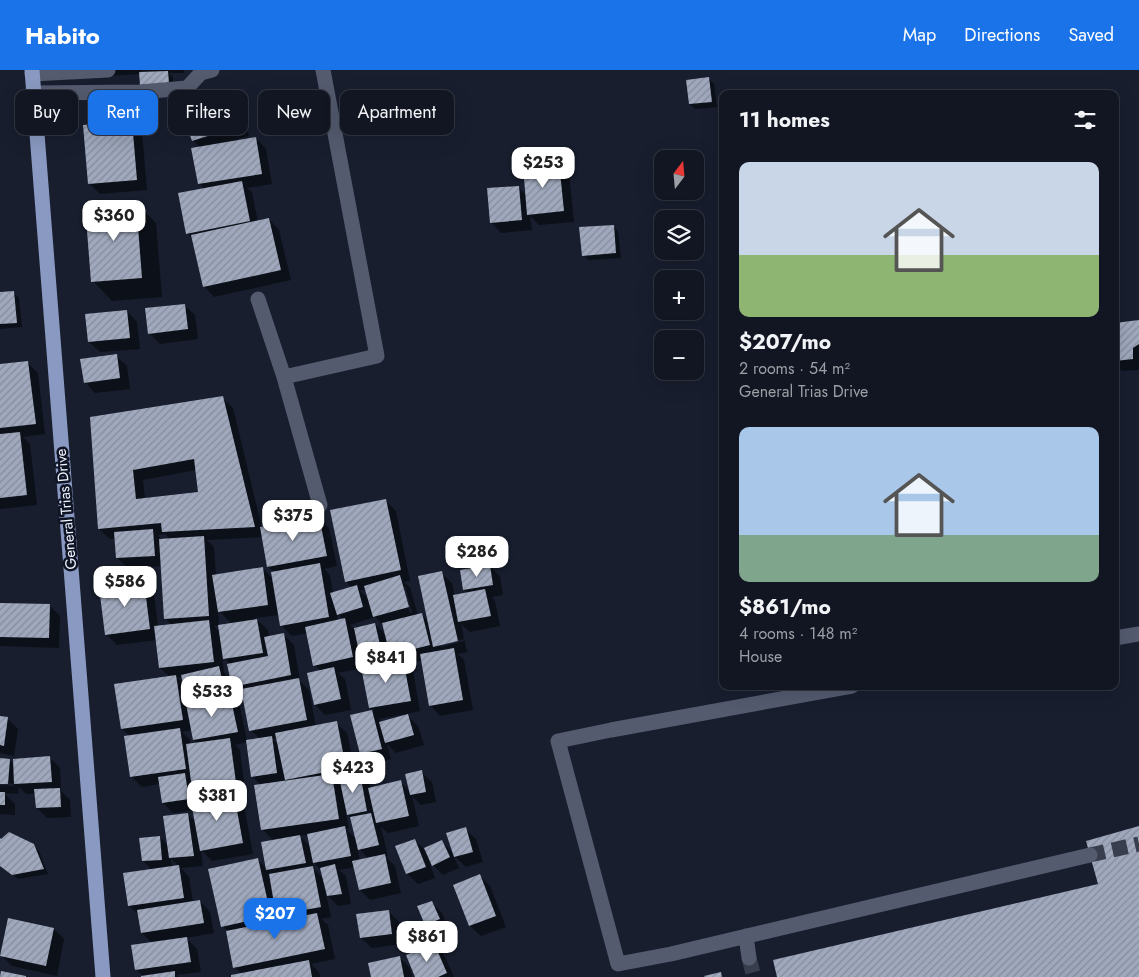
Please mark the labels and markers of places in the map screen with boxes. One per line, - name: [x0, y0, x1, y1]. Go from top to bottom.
- pin: $253: [513, 146, 573, 189]
- pin: $360: [84, 200, 144, 242]
- pin: $375: [263, 500, 323, 542]
- pin: $286: [447, 536, 507, 578]
- pin: $586: [95, 566, 155, 608]
- pin: $841: [356, 642, 416, 684]
- pin: $533: [182, 676, 242, 718]
- pin: $423: [323, 752, 383, 794]
- pin: $381: [187, 780, 247, 822]
- pin: $207: [245, 898, 305, 940]
- pin: $861: [397, 920, 457, 963]

